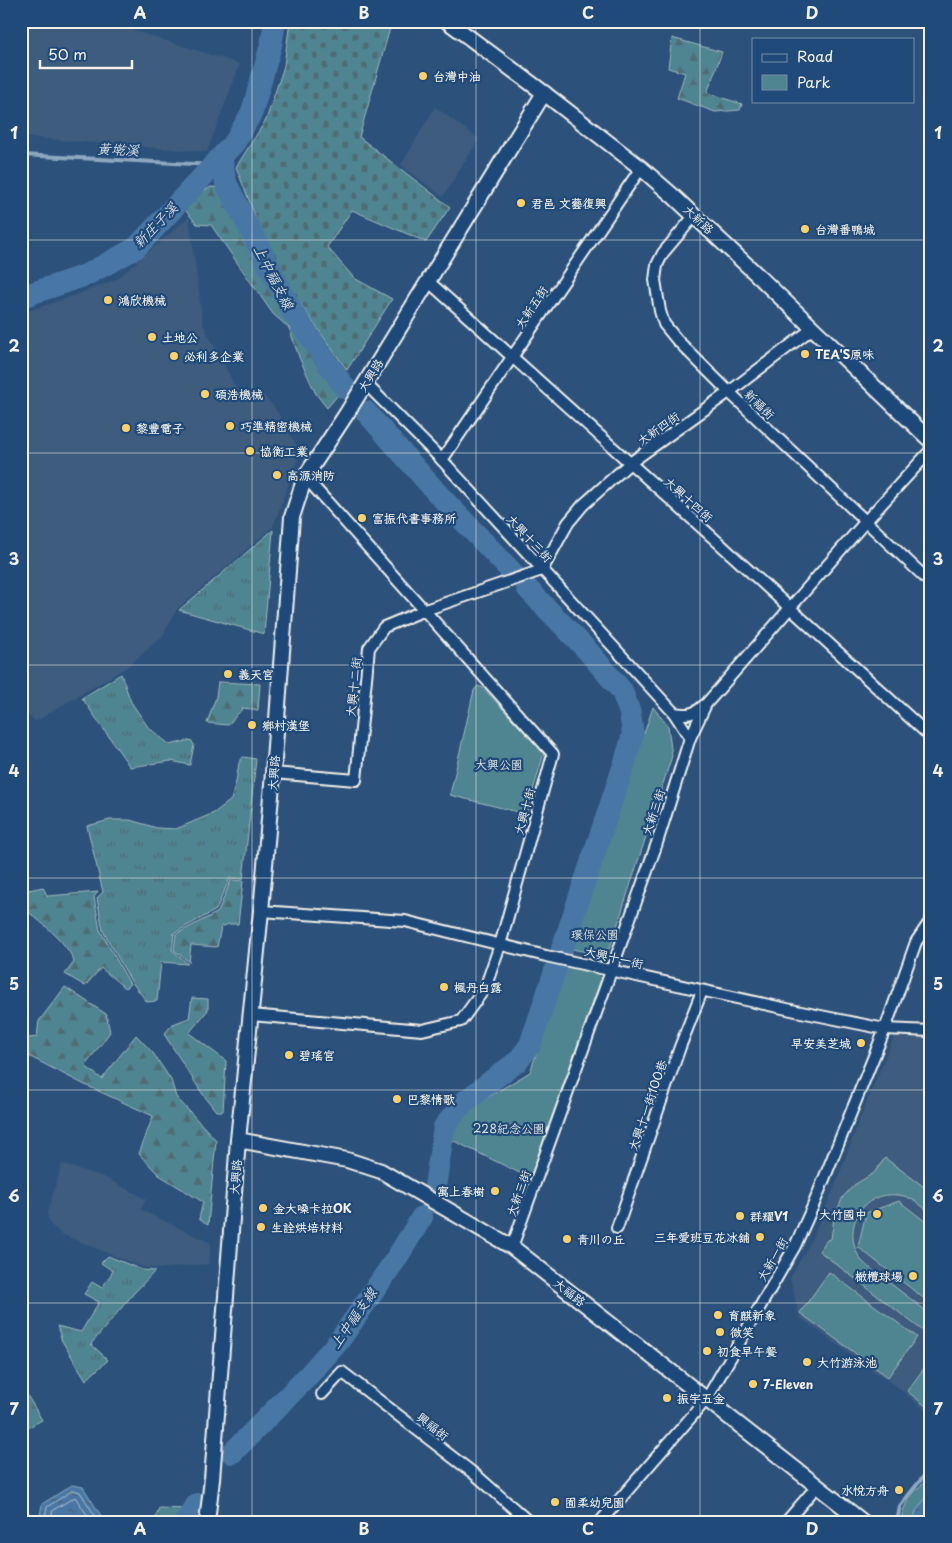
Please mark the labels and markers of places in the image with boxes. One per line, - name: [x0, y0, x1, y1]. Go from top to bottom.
- place label: 台灣中油: [433, 67, 481, 85]
- marker: 台灣中油: [417, 70, 429, 82]
- place label: 君邑 文藝復興: [531, 194, 607, 212]
- marker: 君邑 文藝復興: [515, 197, 527, 209]
- place label: 台灣番鴨城: [815, 220, 875, 238]
- marker: 台灣番鴨城: [799, 223, 811, 235]
- place label: 鴻欣機械: [118, 291, 166, 309]
- marker: 鴻欣機械: [102, 294, 114, 306]
- place label: 土地公: [162, 328, 198, 346]
- marker: 土地公: [146, 331, 158, 343]
- place label: TEA'S原味: [815, 345, 874, 363]
- place label: 必利多企業: [184, 347, 244, 365]
- marker: TEA'S原味: [799, 348, 811, 360]
- marker: 必利多企業: [168, 350, 180, 362]
- place label: 碩浩機械: [215, 385, 263, 403]
- marker: 碩浩機械: [199, 388, 211, 400]
- place label: 巧準精密機械: [240, 417, 312, 435]
- place label: 黎豐電子: [136, 419, 184, 437]
- marker: 巧準精密機械: [224, 420, 236, 432]
- marker: 黎豐電子: [120, 422, 132, 434]
- place label: 協衡工業: [260, 442, 308, 460]
- marker: 協衡工業: [244, 445, 256, 457]
- place label: 高源消防: [287, 466, 335, 484]
- marker: 高源消防: [271, 469, 283, 481]
- place label: 富振代書事務所: [372, 509, 457, 527]
- marker: 富振代書事務所: [356, 512, 368, 524]
- place label: 義天宮: [238, 665, 274, 683]
- marker: 義天宮: [222, 668, 234, 680]
- place label: 鄉村漢堡: [262, 716, 310, 734]
- marker: 鄉村漢堡: [246, 719, 258, 731]
- place label: 楓丹白露: [454, 978, 502, 996]
- marker: 楓丹白露: [438, 981, 450, 993]
- place label: 早安美芝城: [791, 1034, 851, 1052]
- marker: 早安美芝城: [855, 1037, 867, 1049]
- place label: 碧瑤宮: [299, 1046, 335, 1064]
- marker: 碧瑤宮: [283, 1049, 295, 1061]
- place label: 巴黎情歌: [407, 1090, 456, 1108]
- marker: 巴黎情歌: [391, 1093, 403, 1105]
- place label: 寓上春樹: [437, 1182, 485, 1200]
- marker: 寓上春樹: [489, 1185, 501, 1197]
- place label: 金大嗓卡拉OK: [273, 1199, 352, 1217]
- marker: 金大嗓卡拉OK: [257, 1202, 269, 1214]
- place label: 大竹國中: [819, 1205, 867, 1223]
- place label: 群耀V1: [750, 1207, 788, 1225]
- marker: 大竹國中: [871, 1208, 883, 1220]
- marker: 群耀V1: [734, 1210, 746, 1222]
- place label: 生詮烘培材料: [271, 1218, 344, 1236]
- marker: 生詮烘培材料: [255, 1221, 267, 1233]
- place label: 三年愛班豆花冰舖: [654, 1228, 750, 1246]
- place label: 青川の丘: [577, 1230, 625, 1248]
- marker: 三年愛班豆花冰舖: [754, 1231, 766, 1243]
- marker: 青川の丘: [561, 1233, 573, 1245]
- place label: 橄欖球場: [855, 1267, 903, 1285]
- marker: 橄欖球場: [907, 1270, 919, 1282]
- place label: 育麒新象: [728, 1306, 776, 1324]
- marker: 育麒新象: [712, 1309, 724, 1321]
- place label: 微笑: [730, 1323, 754, 1341]
- marker: 微笑: [714, 1326, 726, 1338]
- place label: 初食早午餐: [717, 1342, 777, 1360]
- marker: 初食早午餐: [701, 1345, 713, 1357]
- place label: 大竹游泳池: [817, 1353, 877, 1371]
- marker: 大竹游泳池: [801, 1356, 813, 1368]
- place label: 7-Eleven: [763, 1375, 813, 1393]
- marker: 7-Eleven: [747, 1378, 759, 1390]
- place label: 振宇五金: [677, 1389, 725, 1407]
- marker: 振宇五金: [661, 1392, 673, 1404]
- place label: 水悅方舟: [841, 1481, 889, 1499]
- marker: 水悅方舟: [893, 1484, 905, 1496]
- place label: 囿柔幼兒園: [565, 1493, 625, 1511]
- marker: 囿柔幼兒園: [549, 1496, 561, 1508]

